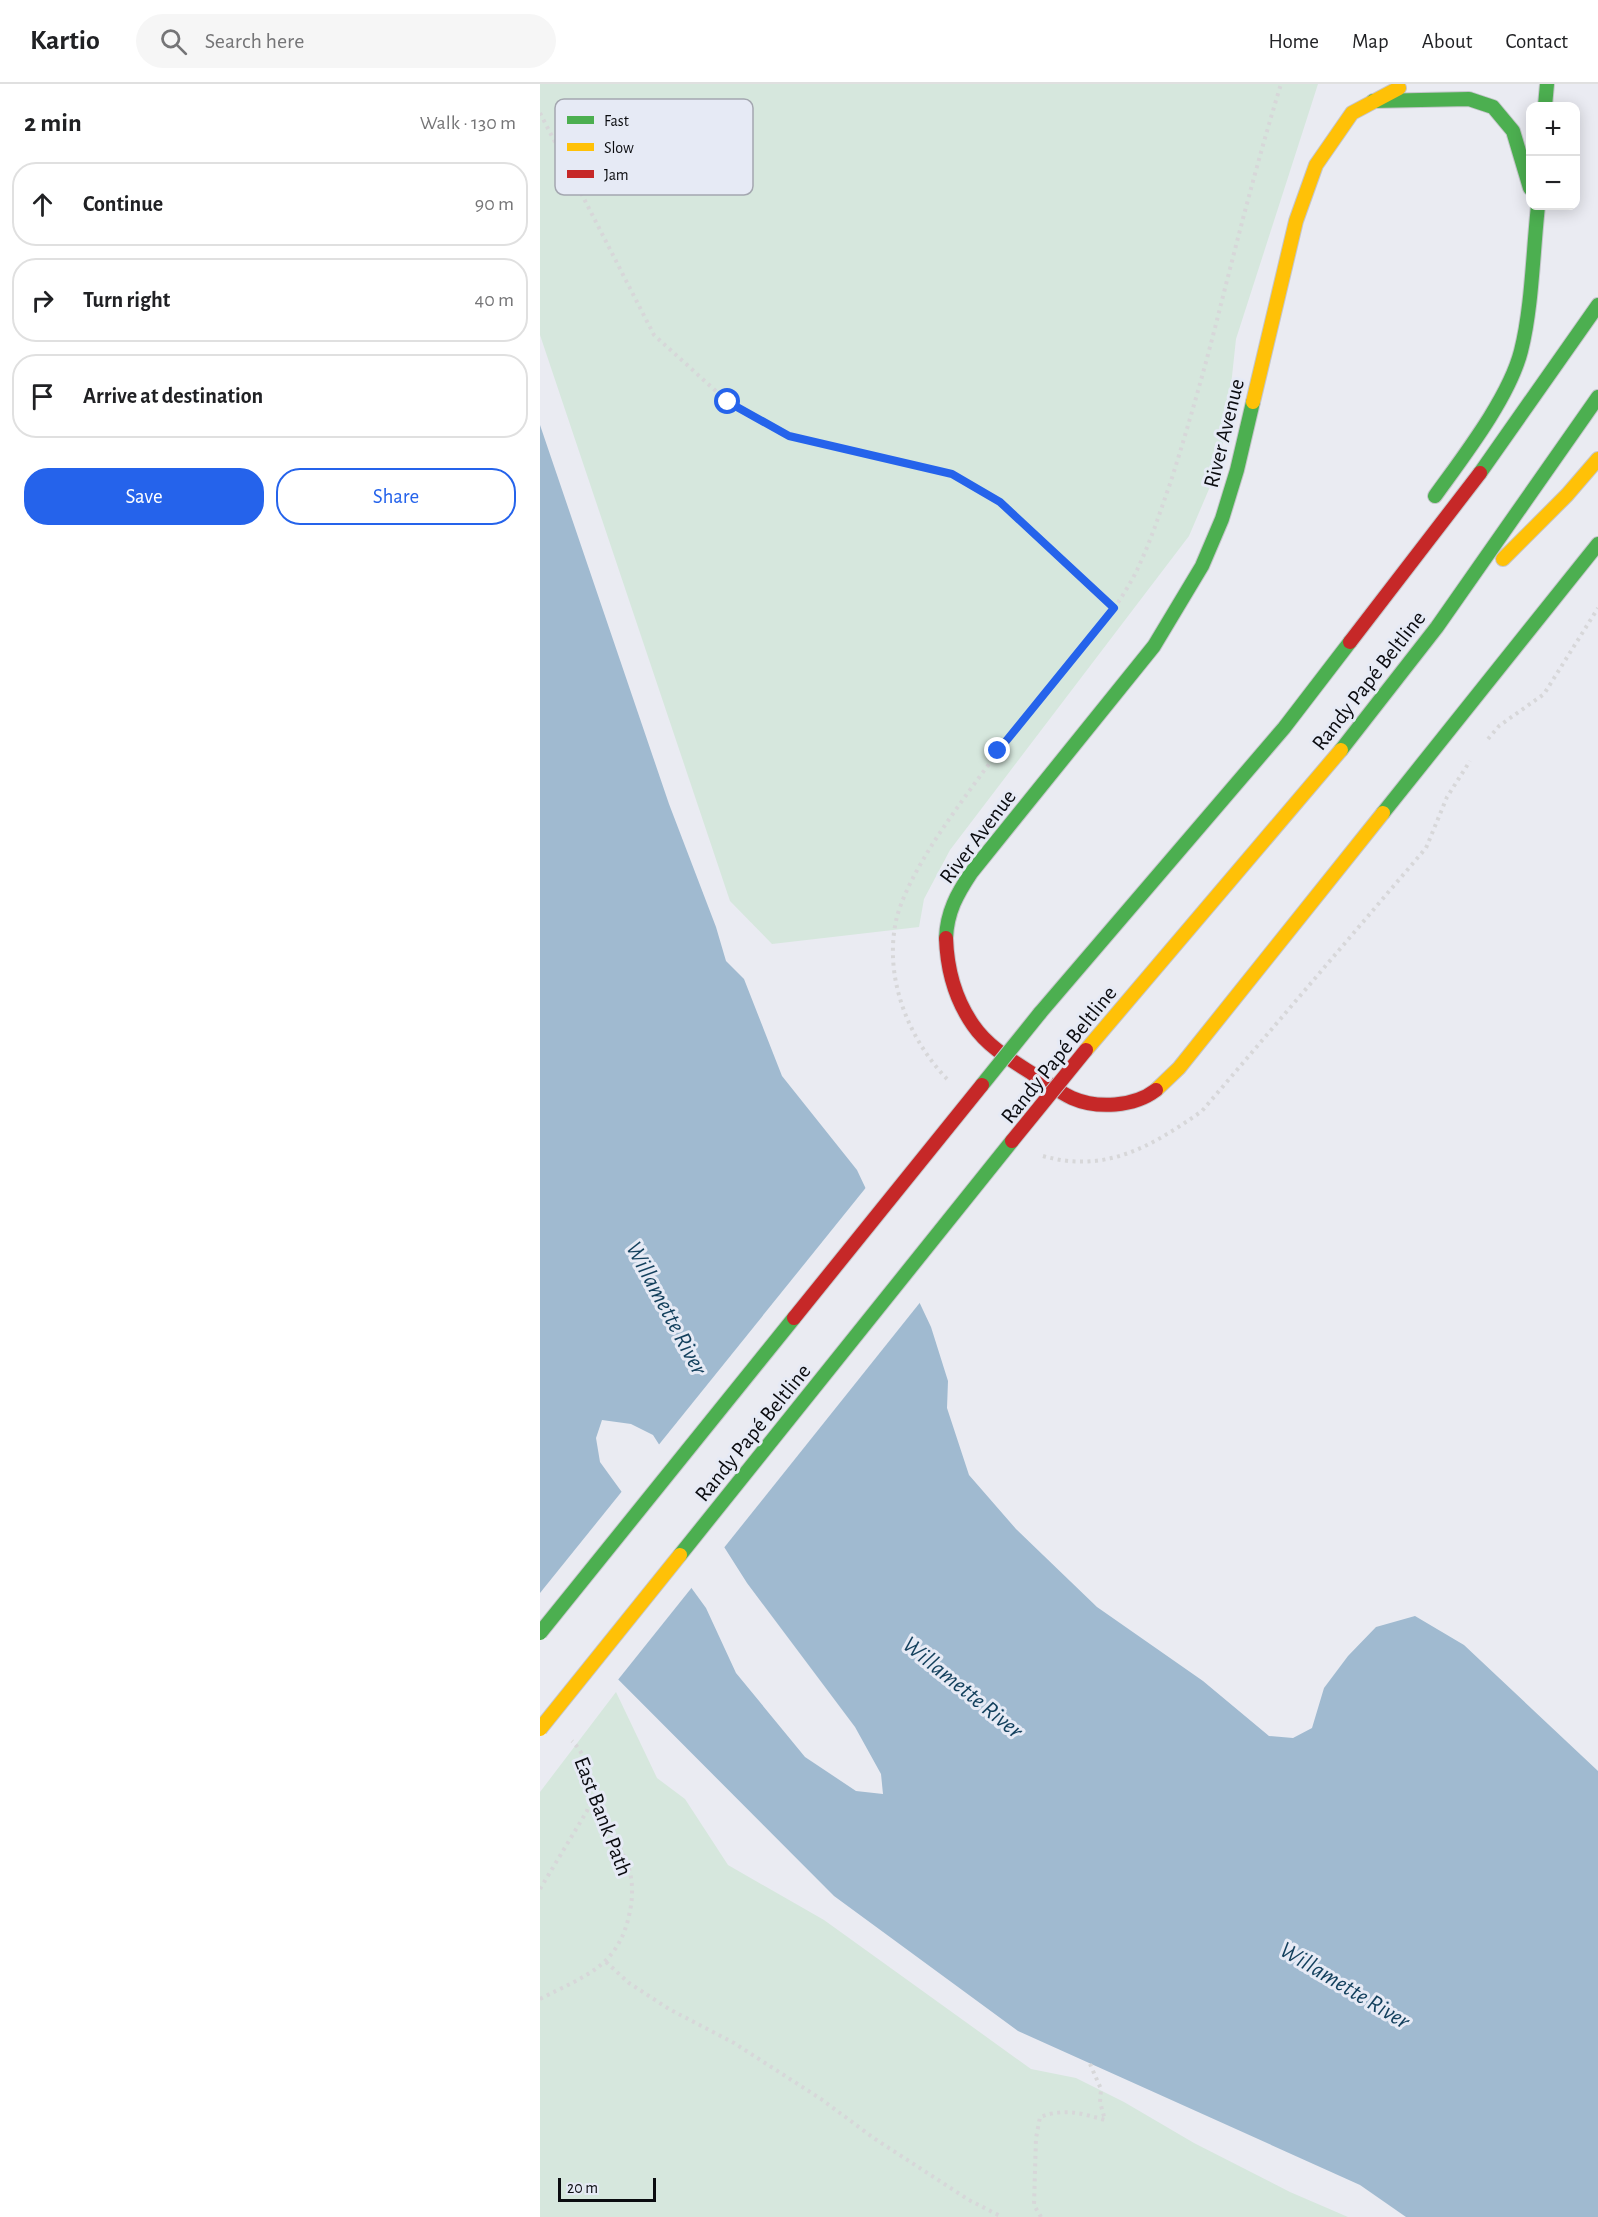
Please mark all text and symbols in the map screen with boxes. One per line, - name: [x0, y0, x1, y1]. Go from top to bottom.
- search box: [136, 14, 556, 68]
- icon: search: [157, 25, 190, 58]
- text: Kartio: [30, 27, 100, 55]
- text: Search here: [205, 30, 304, 52]
- text: Home: [1268, 31, 1319, 52]
- text: Map: [1352, 31, 1389, 52]
- text: About: [1422, 31, 1472, 52]
- text: Contact: [1505, 31, 1568, 52]
- legend: [555, 99, 753, 195]
- map controls: [1526, 102, 1580, 210]
- button: +: [1526, 102, 1580, 156]
- text: 2 min: [24, 110, 82, 136]
- text: Walk · 130 m: [420, 113, 516, 133]
- text: Fast: [604, 113, 629, 129]
- text: Slow: [604, 140, 634, 156]
- button: −: [1526, 156, 1580, 210]
- text: Jam: [604, 167, 629, 183]
- icon: ahead: [26, 188, 59, 221]
- text: Continue: [83, 193, 163, 215]
- text: 90 m: [475, 194, 514, 214]
- icon: right: [26, 284, 59, 317]
- text: Turn right: [83, 289, 170, 311]
- text: 40 m: [475, 290, 514, 310]
- street label: River Avenue: [1200, 376, 1248, 490]
- icon: arrive: [26, 380, 59, 413]
- text: Arrive at destination: [83, 385, 263, 407]
- route start: [714, 388, 740, 414]
- button: Save: [24, 468, 264, 525]
- button: Share: [276, 468, 516, 525]
- street label: Randy Papé Beltline: [1308, 607, 1430, 754]
- route end: [984, 737, 1010, 763]
- street label: River Avenue: [935, 785, 1020, 888]
- street label: Randy Papé Beltline: [997, 982, 1121, 1128]
- water label: Willamette River: [621, 1238, 712, 1380]
- street label: Randy Papé Beltline: [691, 1360, 815, 1506]
- water label: Willamette River: [898, 1632, 1028, 1744]
- street label: East Bank Path: [570, 1754, 636, 1879]
- water label: Willamette River: [1275, 1938, 1415, 2035]
- scale bar: [558, 2175, 656, 2202]
- text: 20 m: [567, 2180, 598, 2196]

